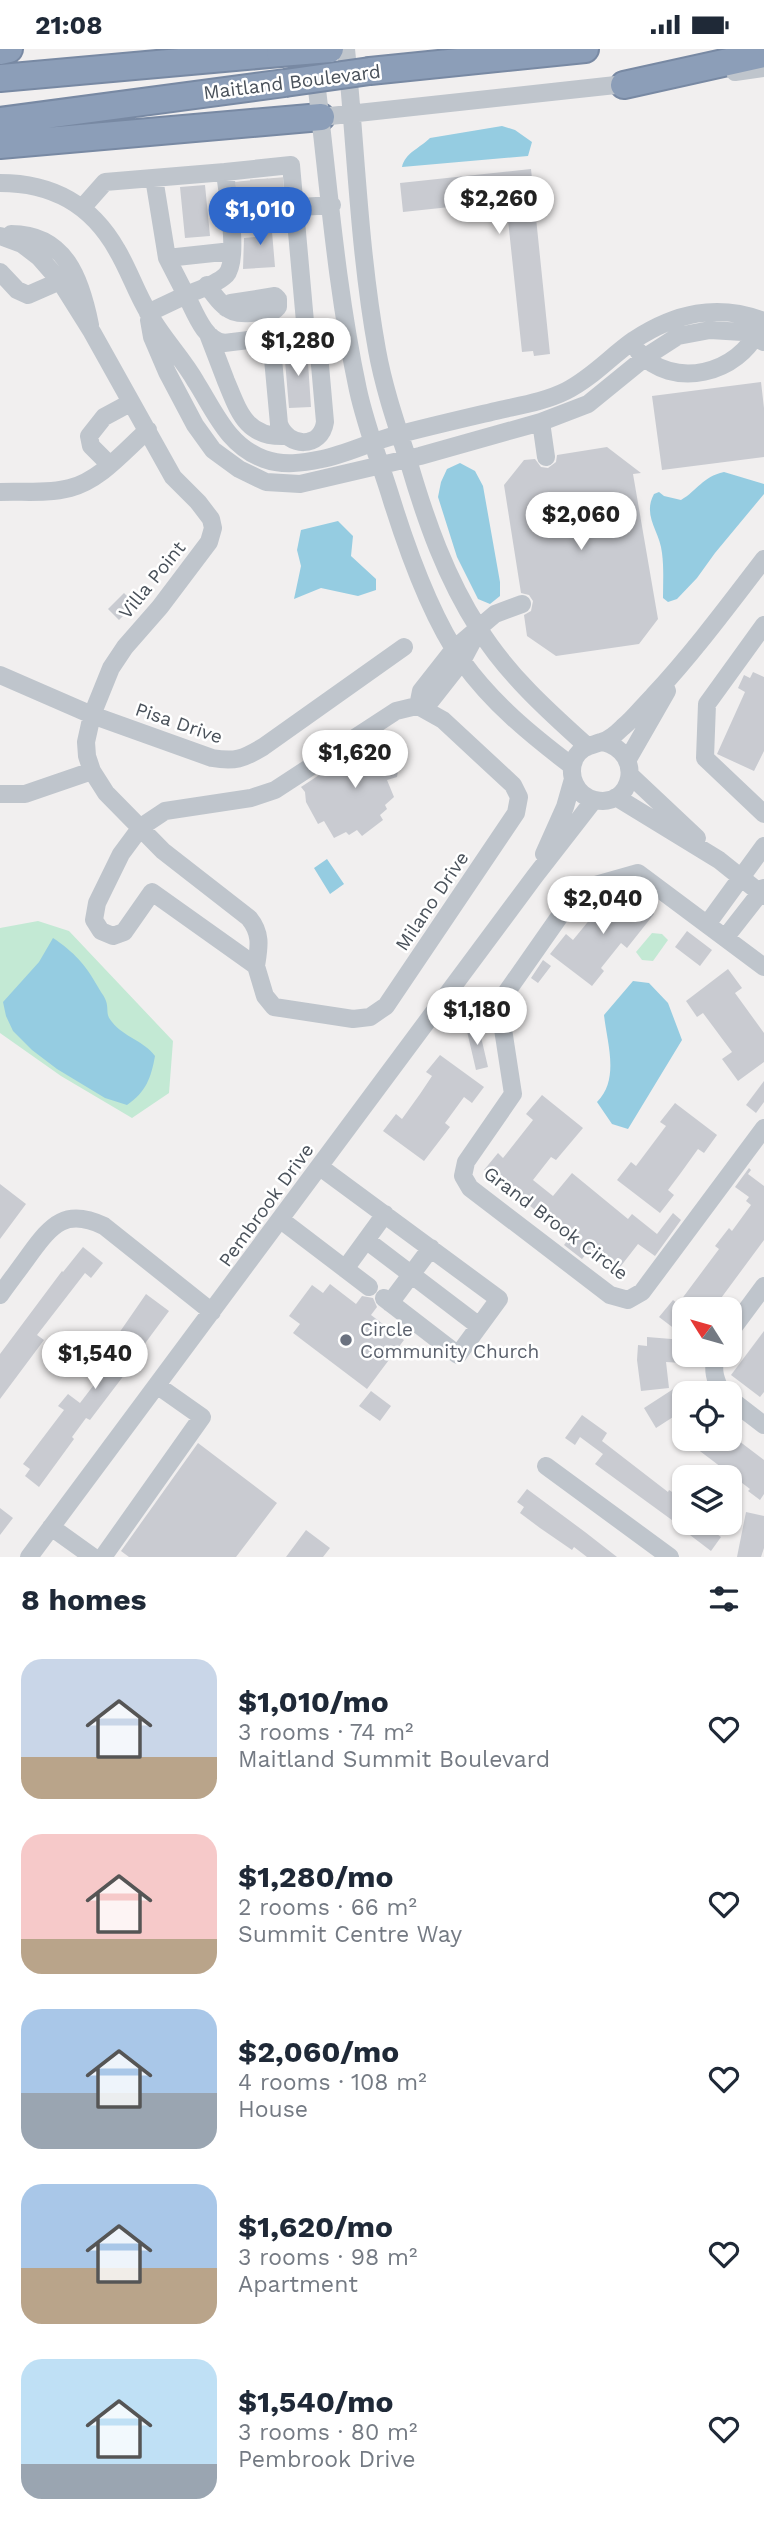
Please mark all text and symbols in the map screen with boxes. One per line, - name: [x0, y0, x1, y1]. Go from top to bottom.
- text: 21:08: [35, 10, 103, 40]
- street label: Maitland Boulevard: [202, 60, 382, 104]
- pin: $2,260: [442, 177, 556, 236]
- text: $2,260: [460, 185, 538, 212]
- pin: $1,010: [203, 187, 317, 247]
- text: $1,010: [225, 196, 295, 223]
- pin: $1,280: [241, 319, 355, 378]
- text: $1,280: [261, 327, 335, 354]
- pin: $2,060: [524, 493, 638, 552]
- text: $2,060: [542, 501, 620, 528]
- street label: Villa Point: [114, 537, 190, 623]
- street label: Pisa Drive: [132, 697, 226, 749]
- pin: $1,620: [298, 731, 412, 790]
- text: $1,620: [318, 739, 392, 766]
- street label: Milano Drive: [390, 847, 474, 955]
- pin: $2,040: [546, 877, 660, 936]
- text: $2,040: [563, 885, 643, 912]
- pin: $1,180: [420, 988, 534, 1047]
- text: $1,180: [443, 996, 511, 1023]
- street label: Pembrook Drive: [214, 1139, 318, 1271]
- street label: Grand Brook Circle: [479, 1161, 633, 1285]
- north arrow: [672, 1297, 742, 1367]
- map controls: [672, 1297, 742, 1535]
- place label: Circle Community Church: [360, 1318, 539, 1363]
- pin: $1,540: [38, 1331, 152, 1391]
- marker: Circle Community Church: [338, 1332, 354, 1348]
- text: $1,540: [58, 1340, 132, 1367]
- button: locate: [672, 1381, 742, 1451]
- button: layers: [672, 1465, 742, 1535]
- icon: filters: [705, 1580, 743, 1618]
- text: 8 homes: [21, 1582, 147, 1617]
- text: $1,010/mo: [238, 1684, 389, 1719]
- icon: home: [77, 1687, 161, 1771]
- icon: heart: [705, 1710, 743, 1748]
- text: 3 rooms · 74 m²: [238, 1719, 413, 1746]
- text: Maitland Summit Boulevard: [238, 1746, 550, 1773]
- text: $1,280/mo: [238, 1859, 393, 1894]
- icon: home: [77, 1862, 161, 1946]
- icon: heart: [705, 1885, 743, 1923]
- text: 2 rooms · 66 m²: [238, 1894, 417, 1921]
- text: Summit Centre Way: [238, 1921, 462, 1948]
- text: $2,060/mo: [238, 2034, 399, 2069]
- icon: home: [77, 2037, 161, 2121]
- icon: heart: [705, 2060, 743, 2098]
- text: 4 rooms · 108 m²: [238, 2069, 427, 2096]
- text: House: [238, 2096, 308, 2123]
- text: $1,620/mo: [238, 2209, 393, 2244]
- icon: home: [77, 2212, 161, 2296]
- icon: heart: [705, 2235, 743, 2273]
- text: 3 rooms · 98 m²: [238, 2244, 417, 2271]
- text: Apartment: [238, 2271, 358, 2298]
- text: $1,540/mo: [238, 2384, 394, 2419]
- icon: home: [77, 2387, 161, 2471]
- icon: heart: [705, 2410, 743, 2448]
- text: 3 rooms · 80 m²: [238, 2419, 417, 2446]
- text: Pembrook Drive: [238, 2446, 416, 2473]

